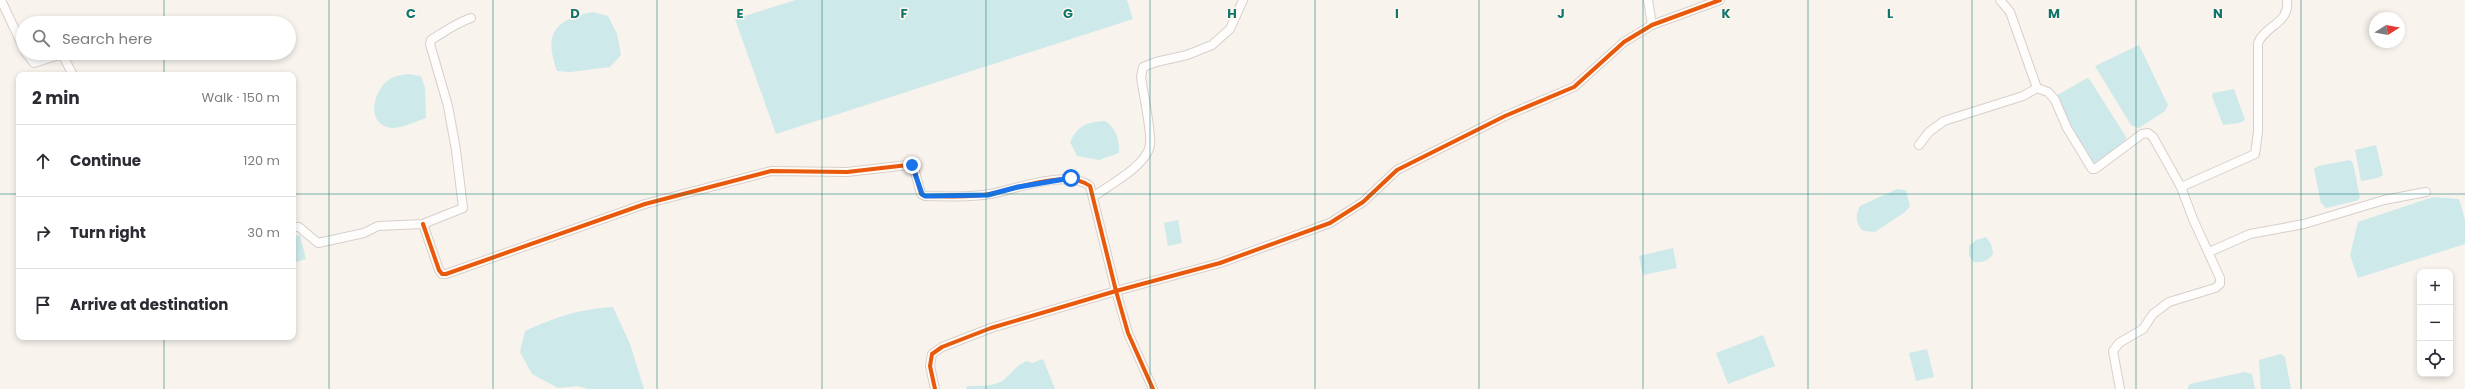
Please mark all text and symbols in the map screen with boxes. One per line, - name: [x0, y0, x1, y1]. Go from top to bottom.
- text: C: [406, 4, 416, 23]
- text: D: [570, 4, 580, 23]
- text: E: [736, 4, 744, 23]
- text: F: [900, 4, 908, 23]
- text: G: [1063, 4, 1073, 23]
- text: H: [1227, 4, 1237, 23]
- text: I: [1395, 4, 1399, 23]
- text: J: [1557, 4, 1565, 23]
- text: K: [1721, 4, 1731, 23]
- text: L: [1887, 4, 1893, 23]
- text: M: [2048, 4, 2060, 23]
- text: N: [2213, 4, 2223, 23]
- north arrow: [2369, 12, 2405, 48]
- search box: [16, 16, 296, 60]
- icon: search: [30, 27, 52, 49]
- text: Search here: [62, 28, 152, 49]
- text: 2 min: [32, 86, 80, 110]
- text: Walk · 150 m: [202, 88, 280, 107]
- icon: ahead: [32, 150, 54, 172]
- text: Continue: [70, 150, 141, 171]
- text: 120 m: [243, 151, 280, 170]
- route end: [903, 156, 921, 174]
- route start: [1062, 169, 1080, 187]
- icon: right: [32, 222, 54, 244]
- text: Turn right: [70, 222, 146, 243]
- text: 30 m: [247, 223, 280, 242]
- map controls: [2417, 269, 2453, 377]
- button: +: [2417, 269, 2453, 305]
- icon: arrive: [32, 294, 54, 316]
- text: Arrive at destination: [70, 294, 228, 315]
- button: −: [2417, 305, 2453, 341]
- button: locate: [2417, 341, 2453, 377]

